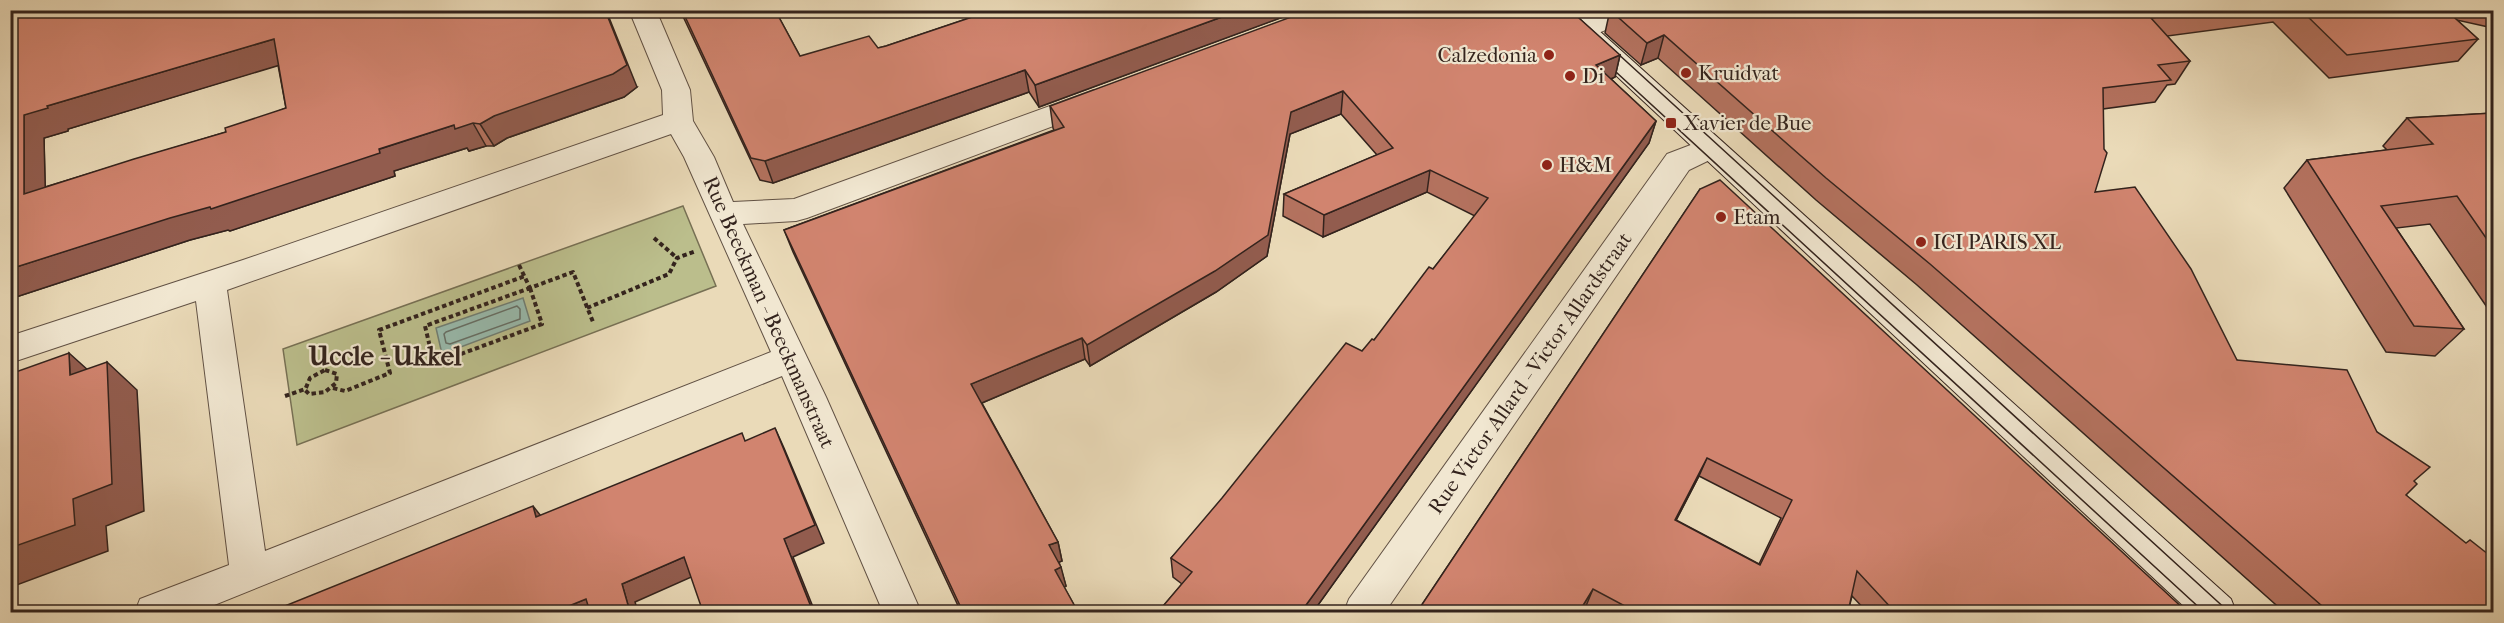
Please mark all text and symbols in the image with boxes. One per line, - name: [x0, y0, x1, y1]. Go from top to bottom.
- place label: Calzedonia: [1438, 43, 1537, 67]
- marker: Calzedonia: [1542, 48, 1556, 62]
- place label: Kruidvat: [1698, 61, 1780, 85]
- place label: Di: [1582, 64, 1604, 88]
- marker: Kruidvat: [1679, 66, 1693, 80]
- marker: Di: [1563, 69, 1577, 83]
- place label: Xavier de Bue: [1683, 111, 1811, 135]
- marker: Xavier de Bue: [1664, 116, 1678, 130]
- place label: H&M: [1559, 153, 1612, 177]
- marker: H&M: [1540, 158, 1554, 172]
- street label: Rue Beeckman - Beeckmanstraat: [698, 172, 840, 452]
- place label: Etam: [1733, 205, 1781, 229]
- marker: Etam: [1714, 210, 1728, 224]
- street label: Rue Victor Allard - Victor Allardstraat: [1423, 227, 1637, 518]
- place label: ICI PARIS XL: [1933, 230, 2061, 254]
- marker: ICI PARIS XL: [1914, 235, 1928, 249]
- district label: Uccle - Ukkel: [308, 340, 462, 372]

